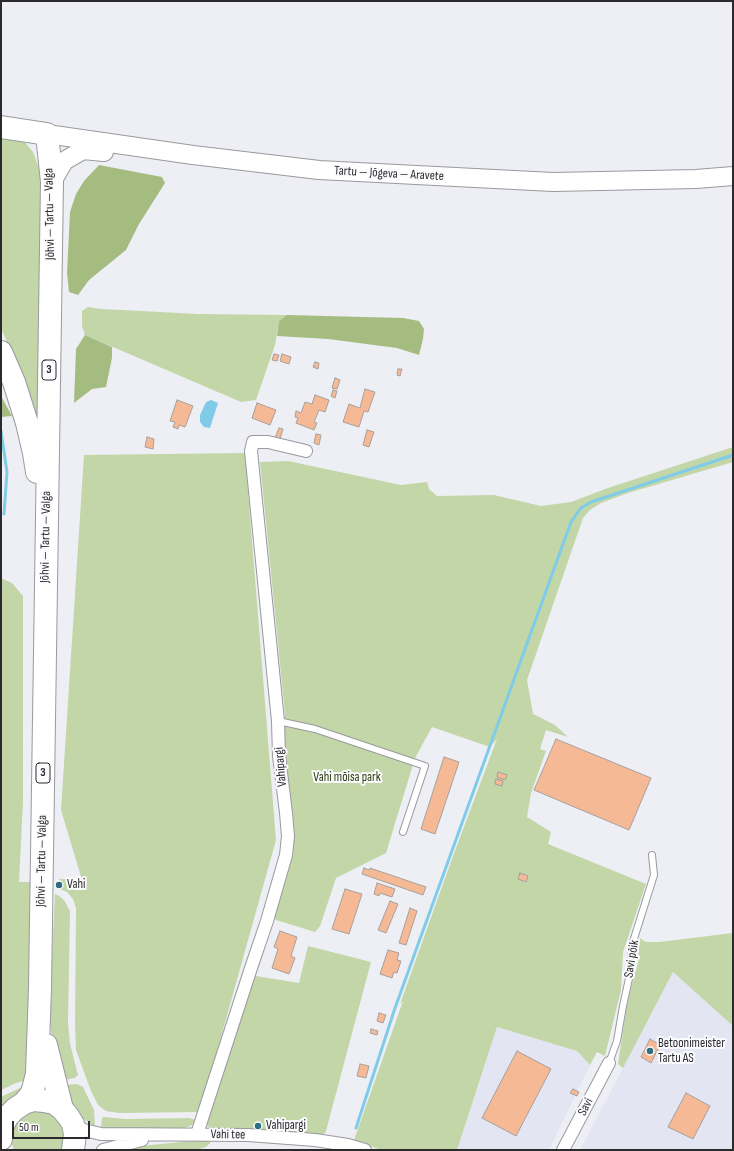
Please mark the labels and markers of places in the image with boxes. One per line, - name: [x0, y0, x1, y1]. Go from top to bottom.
- place label: Vahi: [67, 877, 85, 893]
- marker: Vahi: [54, 880, 64, 890]
- place label: Betoonimeister Tartu AS: [658, 1036, 725, 1067]
- marker: Betoonimeister Tartu AS: [645, 1046, 655, 1056]
- place label: Vahipargi: [266, 1118, 306, 1134]
- marker: Vahipargi: [253, 1121, 263, 1131]

